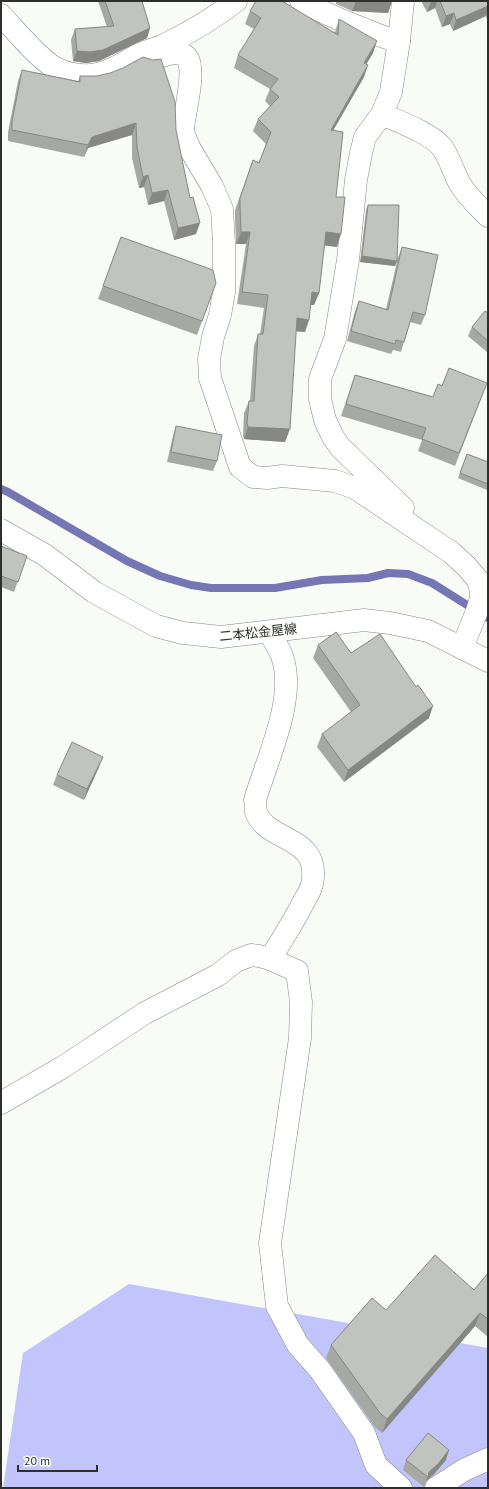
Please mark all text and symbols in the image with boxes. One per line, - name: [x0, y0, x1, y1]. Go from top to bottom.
- street label: 二本松金屋線: [218, 620, 298, 645]
- scale bar: [18, 1447, 97, 1473]
- text: 20 m: [24, 1453, 50, 1468]

